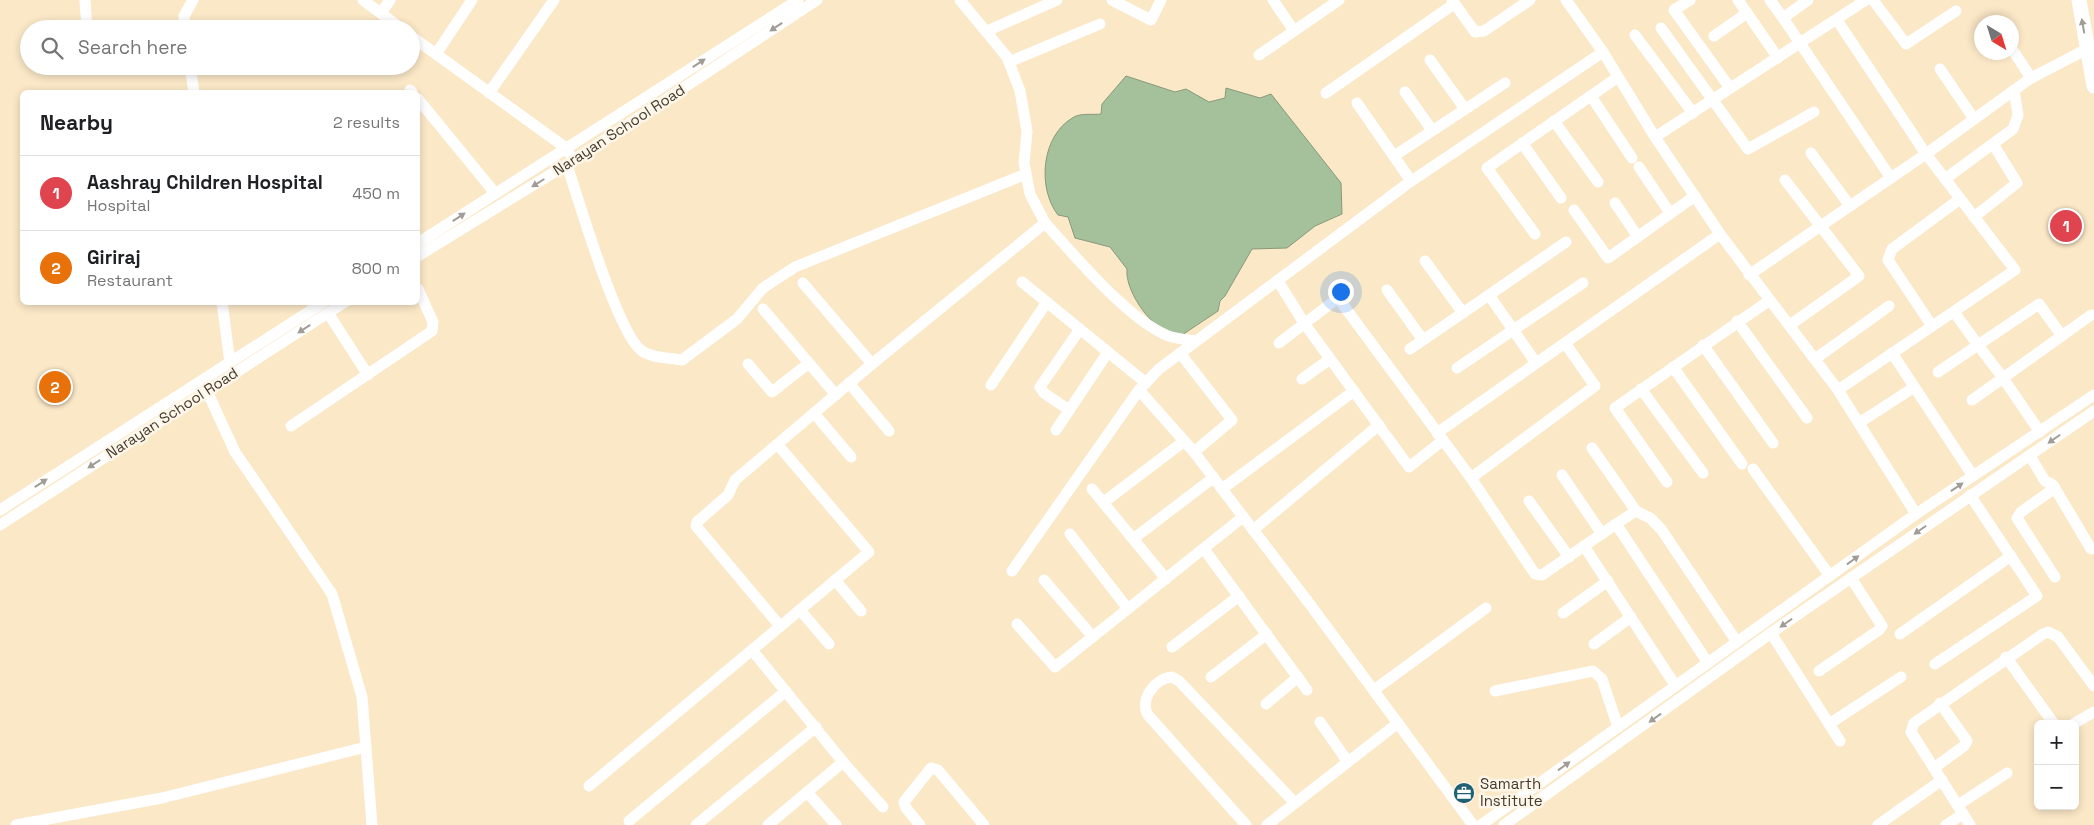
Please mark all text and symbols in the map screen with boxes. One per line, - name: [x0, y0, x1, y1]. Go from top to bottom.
- north arrow: [1974, 15, 2019, 60]
- one-way arrow: [2079, 17, 2087, 33]
- search box: [20, 20, 420, 75]
- one-way arrow: [769, 22, 783, 31]
- icon: search: [38, 34, 66, 62]
- text: Search here: [78, 35, 188, 60]
- one-way arrow: [692, 58, 705, 68]
- street label: Narayan School Road: [549, 80, 688, 179]
- text: Nearby: [40, 109, 113, 136]
- text: 2 results: [333, 112, 400, 133]
- text: Aashray Children Hospital: [87, 170, 323, 195]
- one-way arrow: [531, 178, 544, 187]
- text: 1: [52, 183, 60, 204]
- text: 450 m: [352, 183, 400, 204]
- text: Hospital: [87, 195, 150, 216]
- pin: 1: [2050, 207, 2082, 245]
- one-way arrow: [452, 212, 465, 221]
- text: Giriraj: [87, 245, 141, 270]
- text: 2: [51, 258, 61, 279]
- text: 800 m: [352, 258, 400, 279]
- text: Restaurant: [87, 270, 173, 291]
- your location: [1328, 279, 1354, 305]
- one-way arrow: [297, 324, 310, 333]
- street label: Narayan School Road: [102, 363, 241, 462]
- pin: 2: [39, 368, 71, 406]
- one-way arrow: [2047, 434, 2061, 444]
- one-way arrow: [87, 459, 100, 469]
- one-way arrow: [34, 479, 48, 488]
- one-way arrow: [1950, 482, 1963, 492]
- one-way arrow: [1913, 525, 1927, 535]
- one-way arrow: [1846, 555, 1860, 565]
- one-way arrow: [1780, 618, 1793, 628]
- one-way arrow: [1648, 713, 1662, 723]
- map controls: [2034, 720, 2079, 810]
- button: +: [2034, 720, 2079, 765]
- one-way arrow: [1557, 761, 1571, 771]
- button: −: [2034, 765, 2079, 810]
- place label: Samarth Institute: [1480, 774, 1543, 810]
- office icon: Samarth Institute: [1452, 781, 1476, 805]

